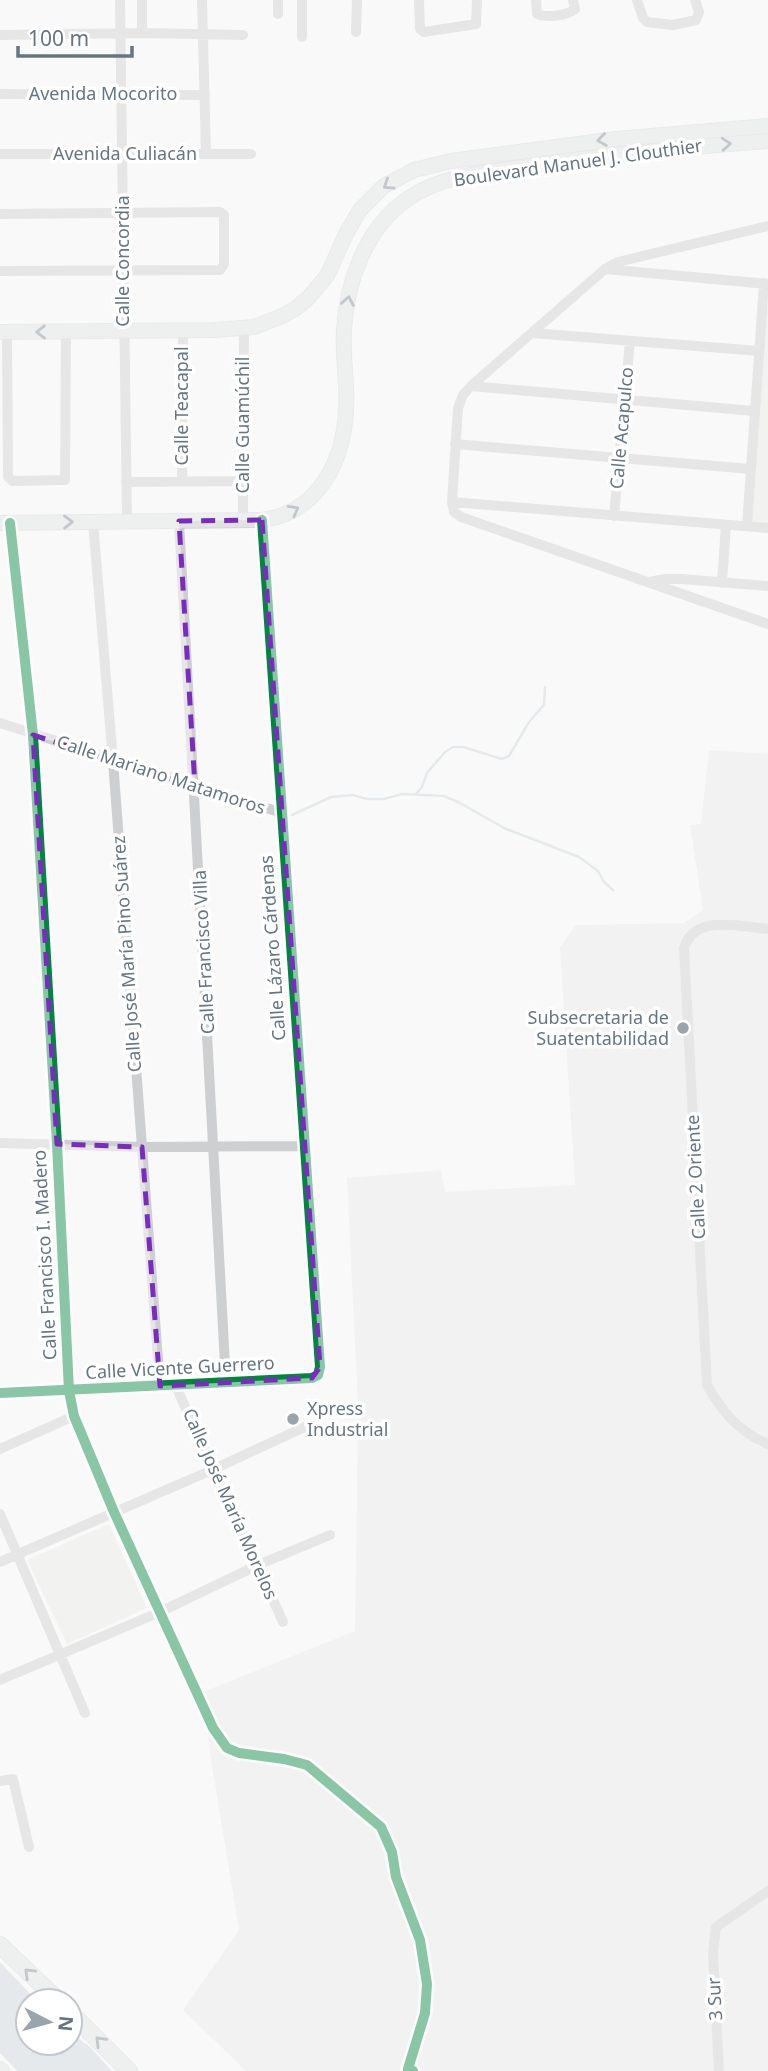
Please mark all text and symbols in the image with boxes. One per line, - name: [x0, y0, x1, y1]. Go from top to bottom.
- scale bar: [18, 14, 131, 58]
- text: 100 m: [28, 24, 89, 52]
- street label: Avenida Mocorito: [29, 81, 177, 105]
- street label: Boulevard Manuel J. Clouthier: [452, 133, 704, 191]
- one-way arrow: [597, 133, 608, 148]
- one-way arrow: [720, 137, 731, 152]
- street label: Avenida Culiacán: [53, 141, 197, 165]
- one-way arrow: [383, 177, 396, 189]
- street label: Calle Concordia: [110, 195, 134, 327]
- one-way arrow: [340, 296, 355, 307]
- one-way arrow: [35, 324, 46, 340]
- street label: Calle Teacapal: [169, 346, 193, 466]
- street label: Calle Guamúchil: [230, 357, 254, 493]
- street label: Calle Acapulco: [604, 366, 638, 490]
- one-way arrow: [286, 505, 299, 518]
- one-way arrow: [63, 514, 74, 530]
- street label: Calle Mariano Matamoros: [54, 729, 269, 819]
- street label: Calle José María Pino Suárez: [106, 835, 146, 1073]
- street label: Calle Lázaro Cárdenas: [254, 854, 290, 1042]
- street label: Calle Francisco Villa: [187, 869, 219, 1035]
- place label: Subsecretaria de Suatentabilidad: [528, 1005, 669, 1050]
- marker: Subsecretaria de Suatentabilidad: [675, 1020, 691, 1036]
- street label: Calle 2 Oriente: [680, 1114, 710, 1240]
- street label: Calle Francisco I. Madero: [27, 1149, 61, 1361]
- street label: Calle Vicente Guerrero: [85, 1350, 275, 1384]
- place label: Xpress Industrial: [307, 1396, 388, 1441]
- street label: Calle José María Morelos: [178, 1404, 284, 1603]
- marker: Xpress Industrial: [285, 1411, 301, 1427]
- one-way arrow: [25, 1969, 38, 1981]
- street label: 3 Sur: [701, 1976, 727, 2021]
- north arrow: [14, 1987, 84, 2057]
- text: N: [52, 2015, 80, 2033]
- one-way arrow: [95, 2036, 108, 2049]

